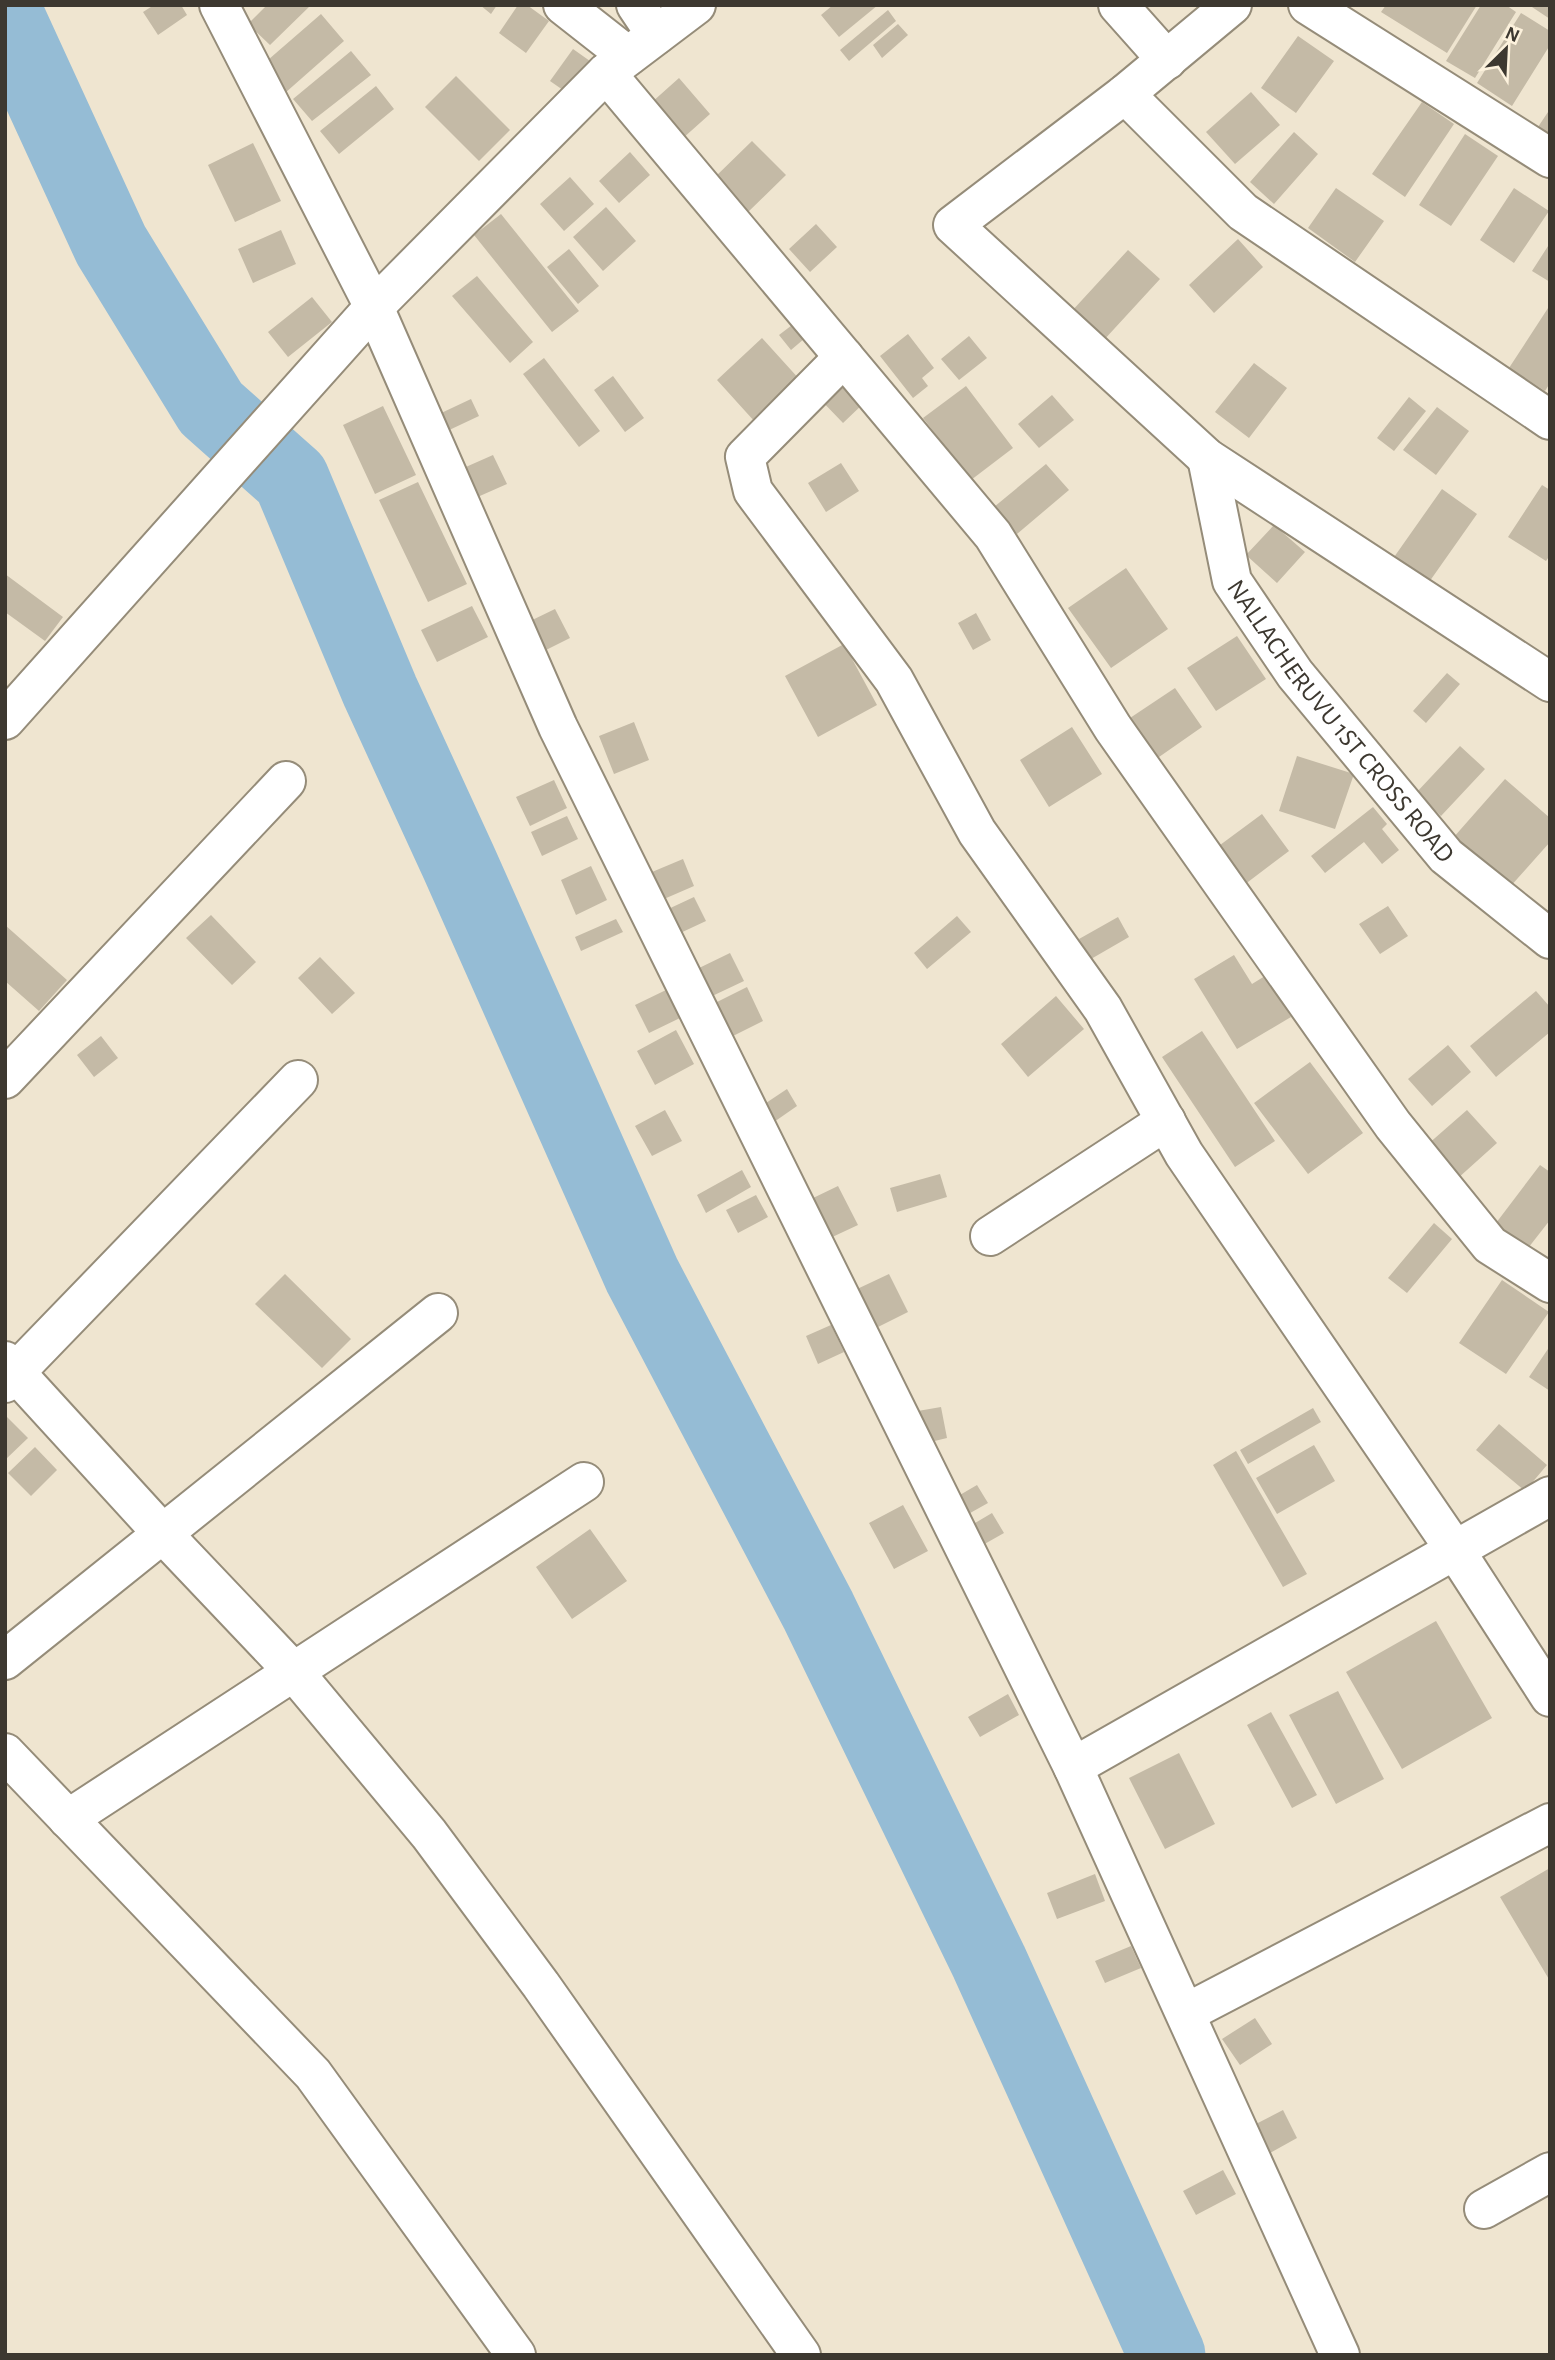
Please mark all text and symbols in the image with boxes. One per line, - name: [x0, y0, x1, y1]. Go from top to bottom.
- north arrow: [1471, 14, 1541, 84]
- text: N: [1502, 23, 1522, 46]
- street label: NALLACHERUVU 1ST CROSS ROAD: [1222, 575, 1459, 868]

